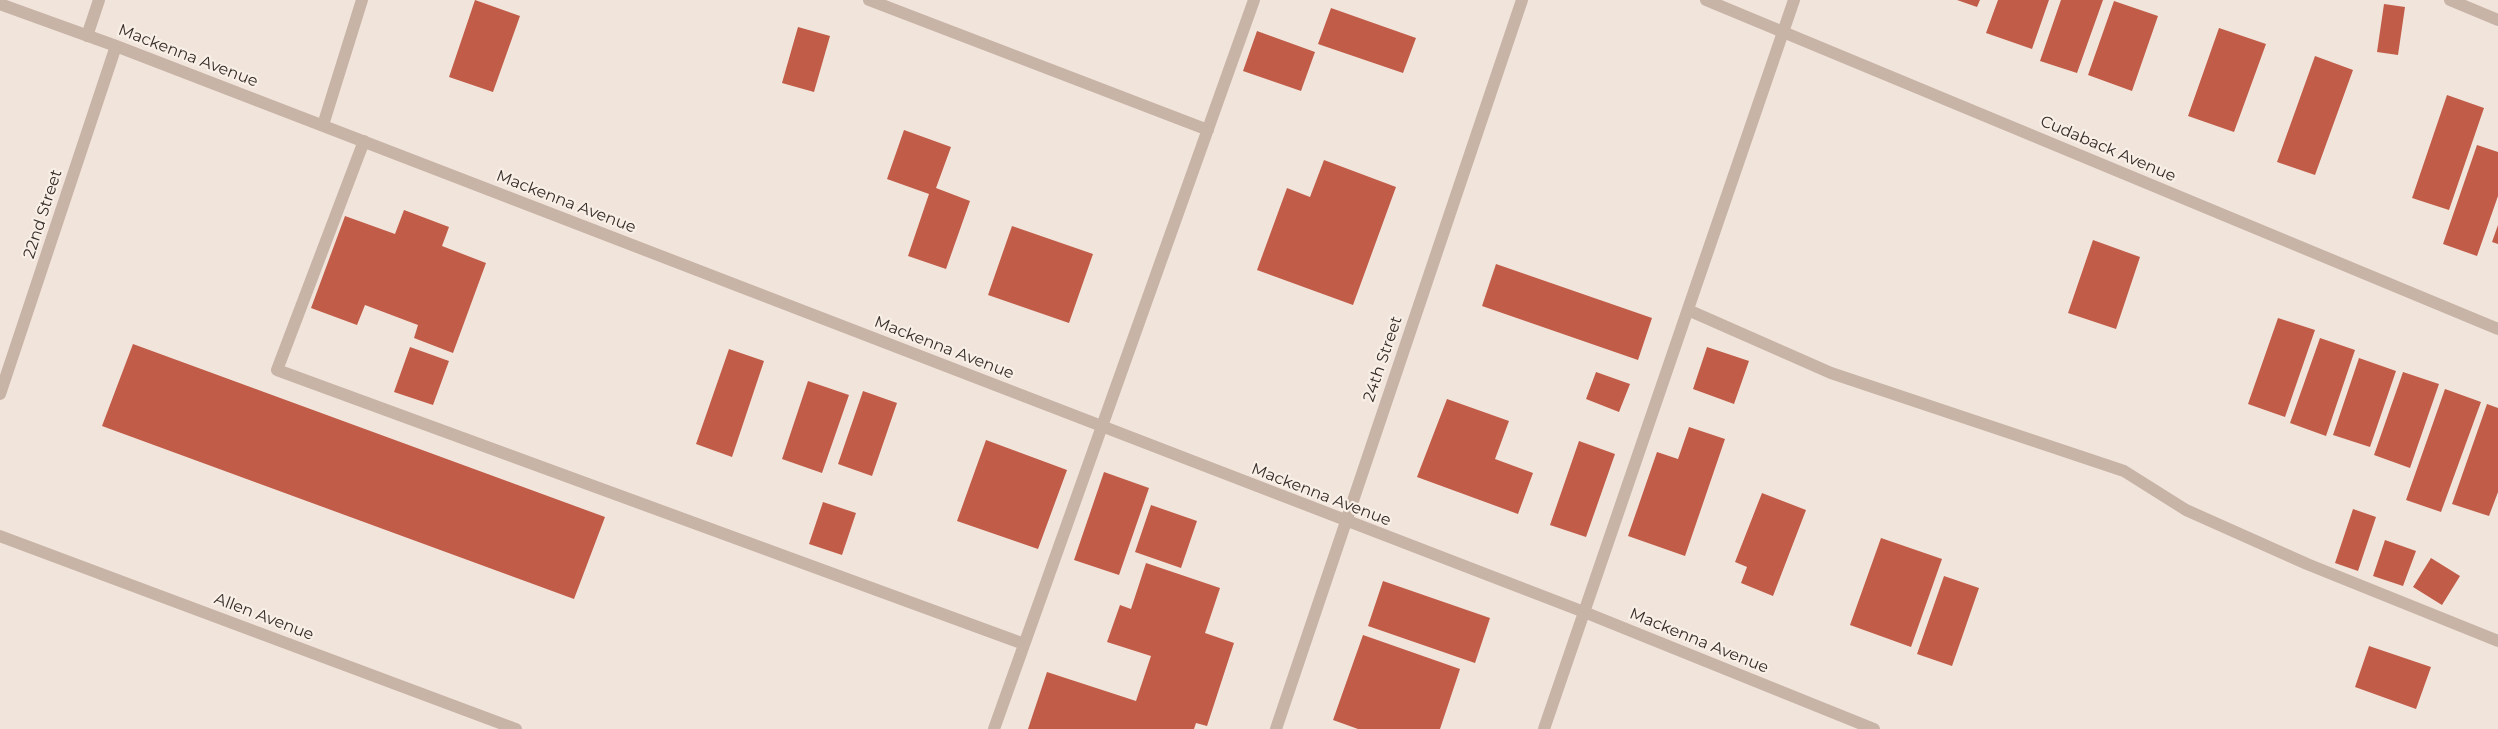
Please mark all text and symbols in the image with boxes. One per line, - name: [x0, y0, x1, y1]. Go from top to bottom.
- street label: Mackenna Avenue: [115, 20, 261, 92]
- street label: Cudaback Avenue: [2037, 112, 2179, 186]
- street label: Mackenna Avenue: [493, 166, 639, 238]
- street label: 22nd Street: [20, 167, 66, 261]
- street label: Mackenna Avenue: [871, 312, 1017, 384]
- street label: 24th Street: [1359, 314, 1407, 404]
- street label: Mackenna Avenue: [1248, 459, 1394, 531]
- street label: Allen Avenue: [211, 589, 317, 645]
- street label: Mackenna Avenue: [1627, 604, 1771, 678]

